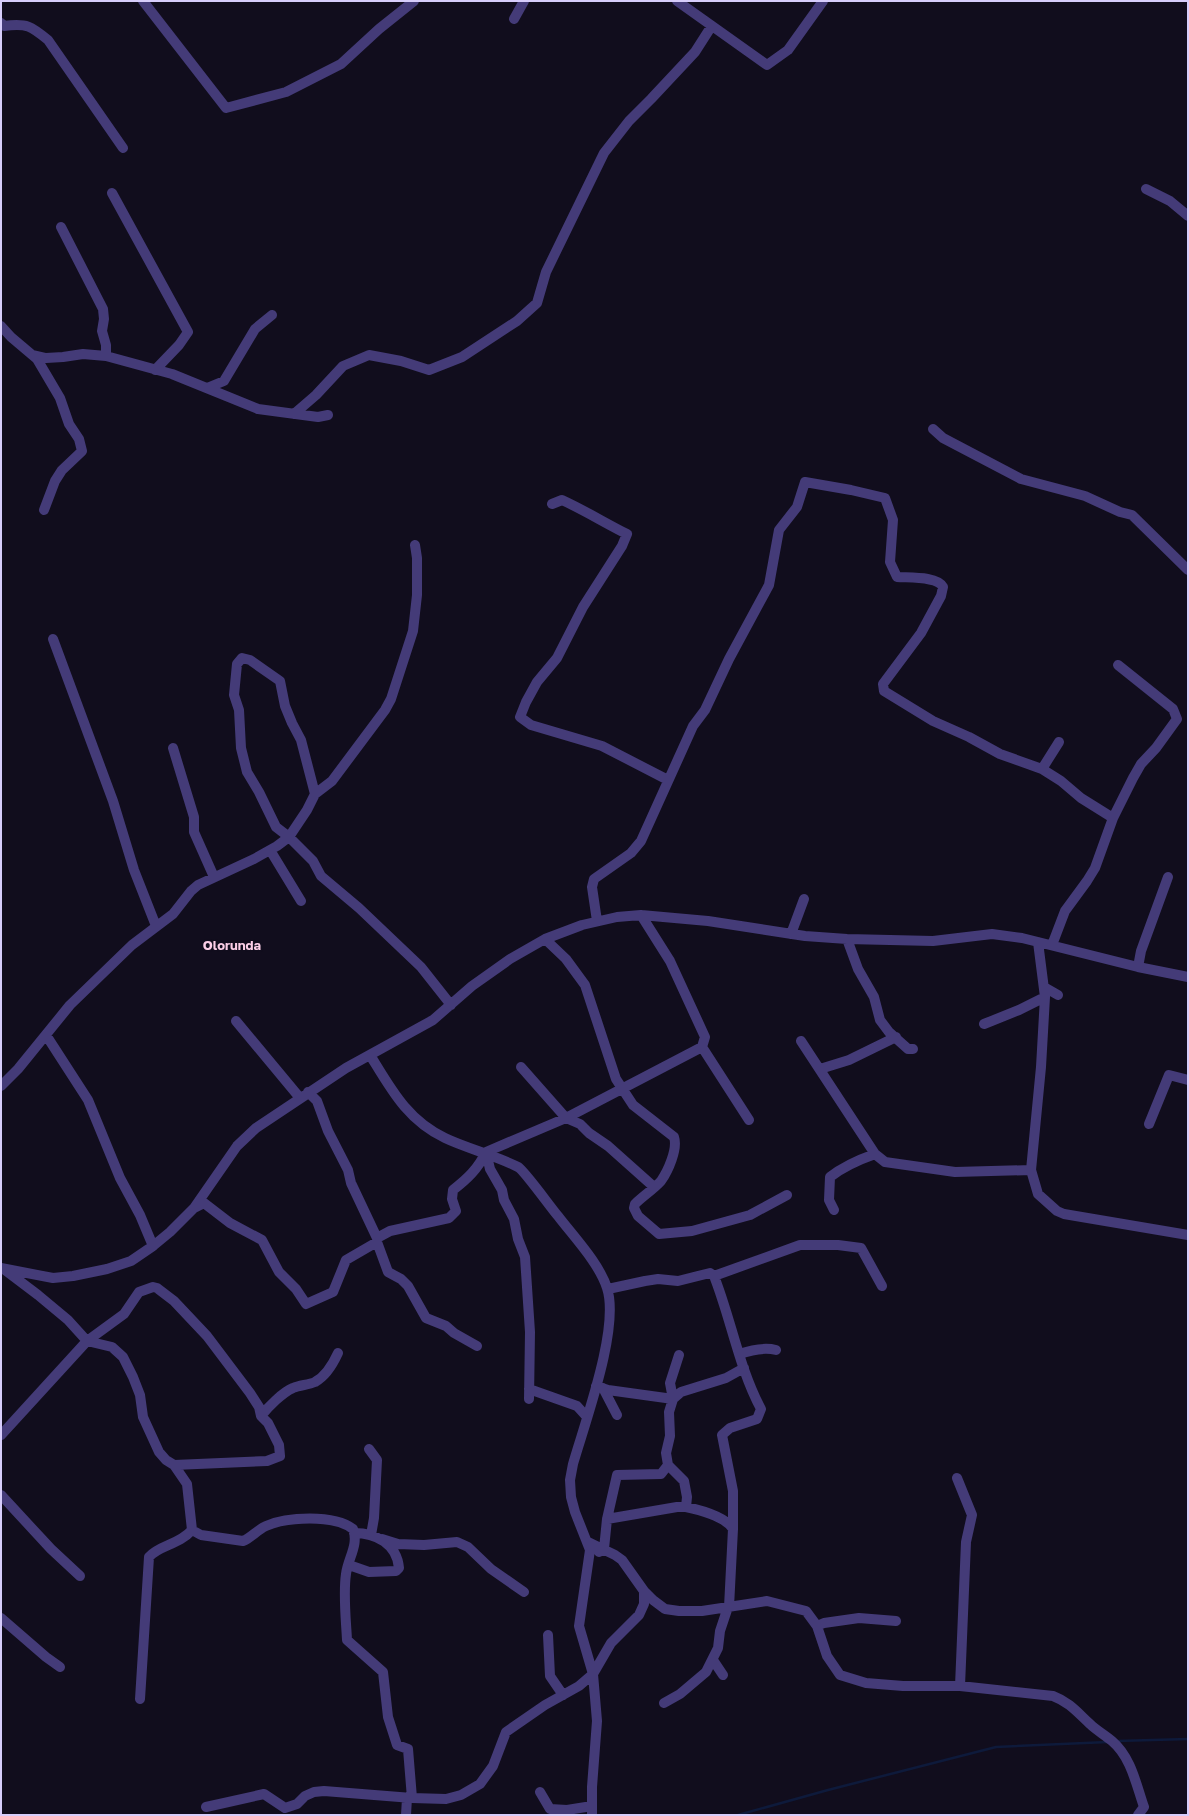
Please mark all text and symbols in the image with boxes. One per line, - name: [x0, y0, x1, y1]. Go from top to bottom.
- district label: Olorunda: [203, 937, 262, 953]

